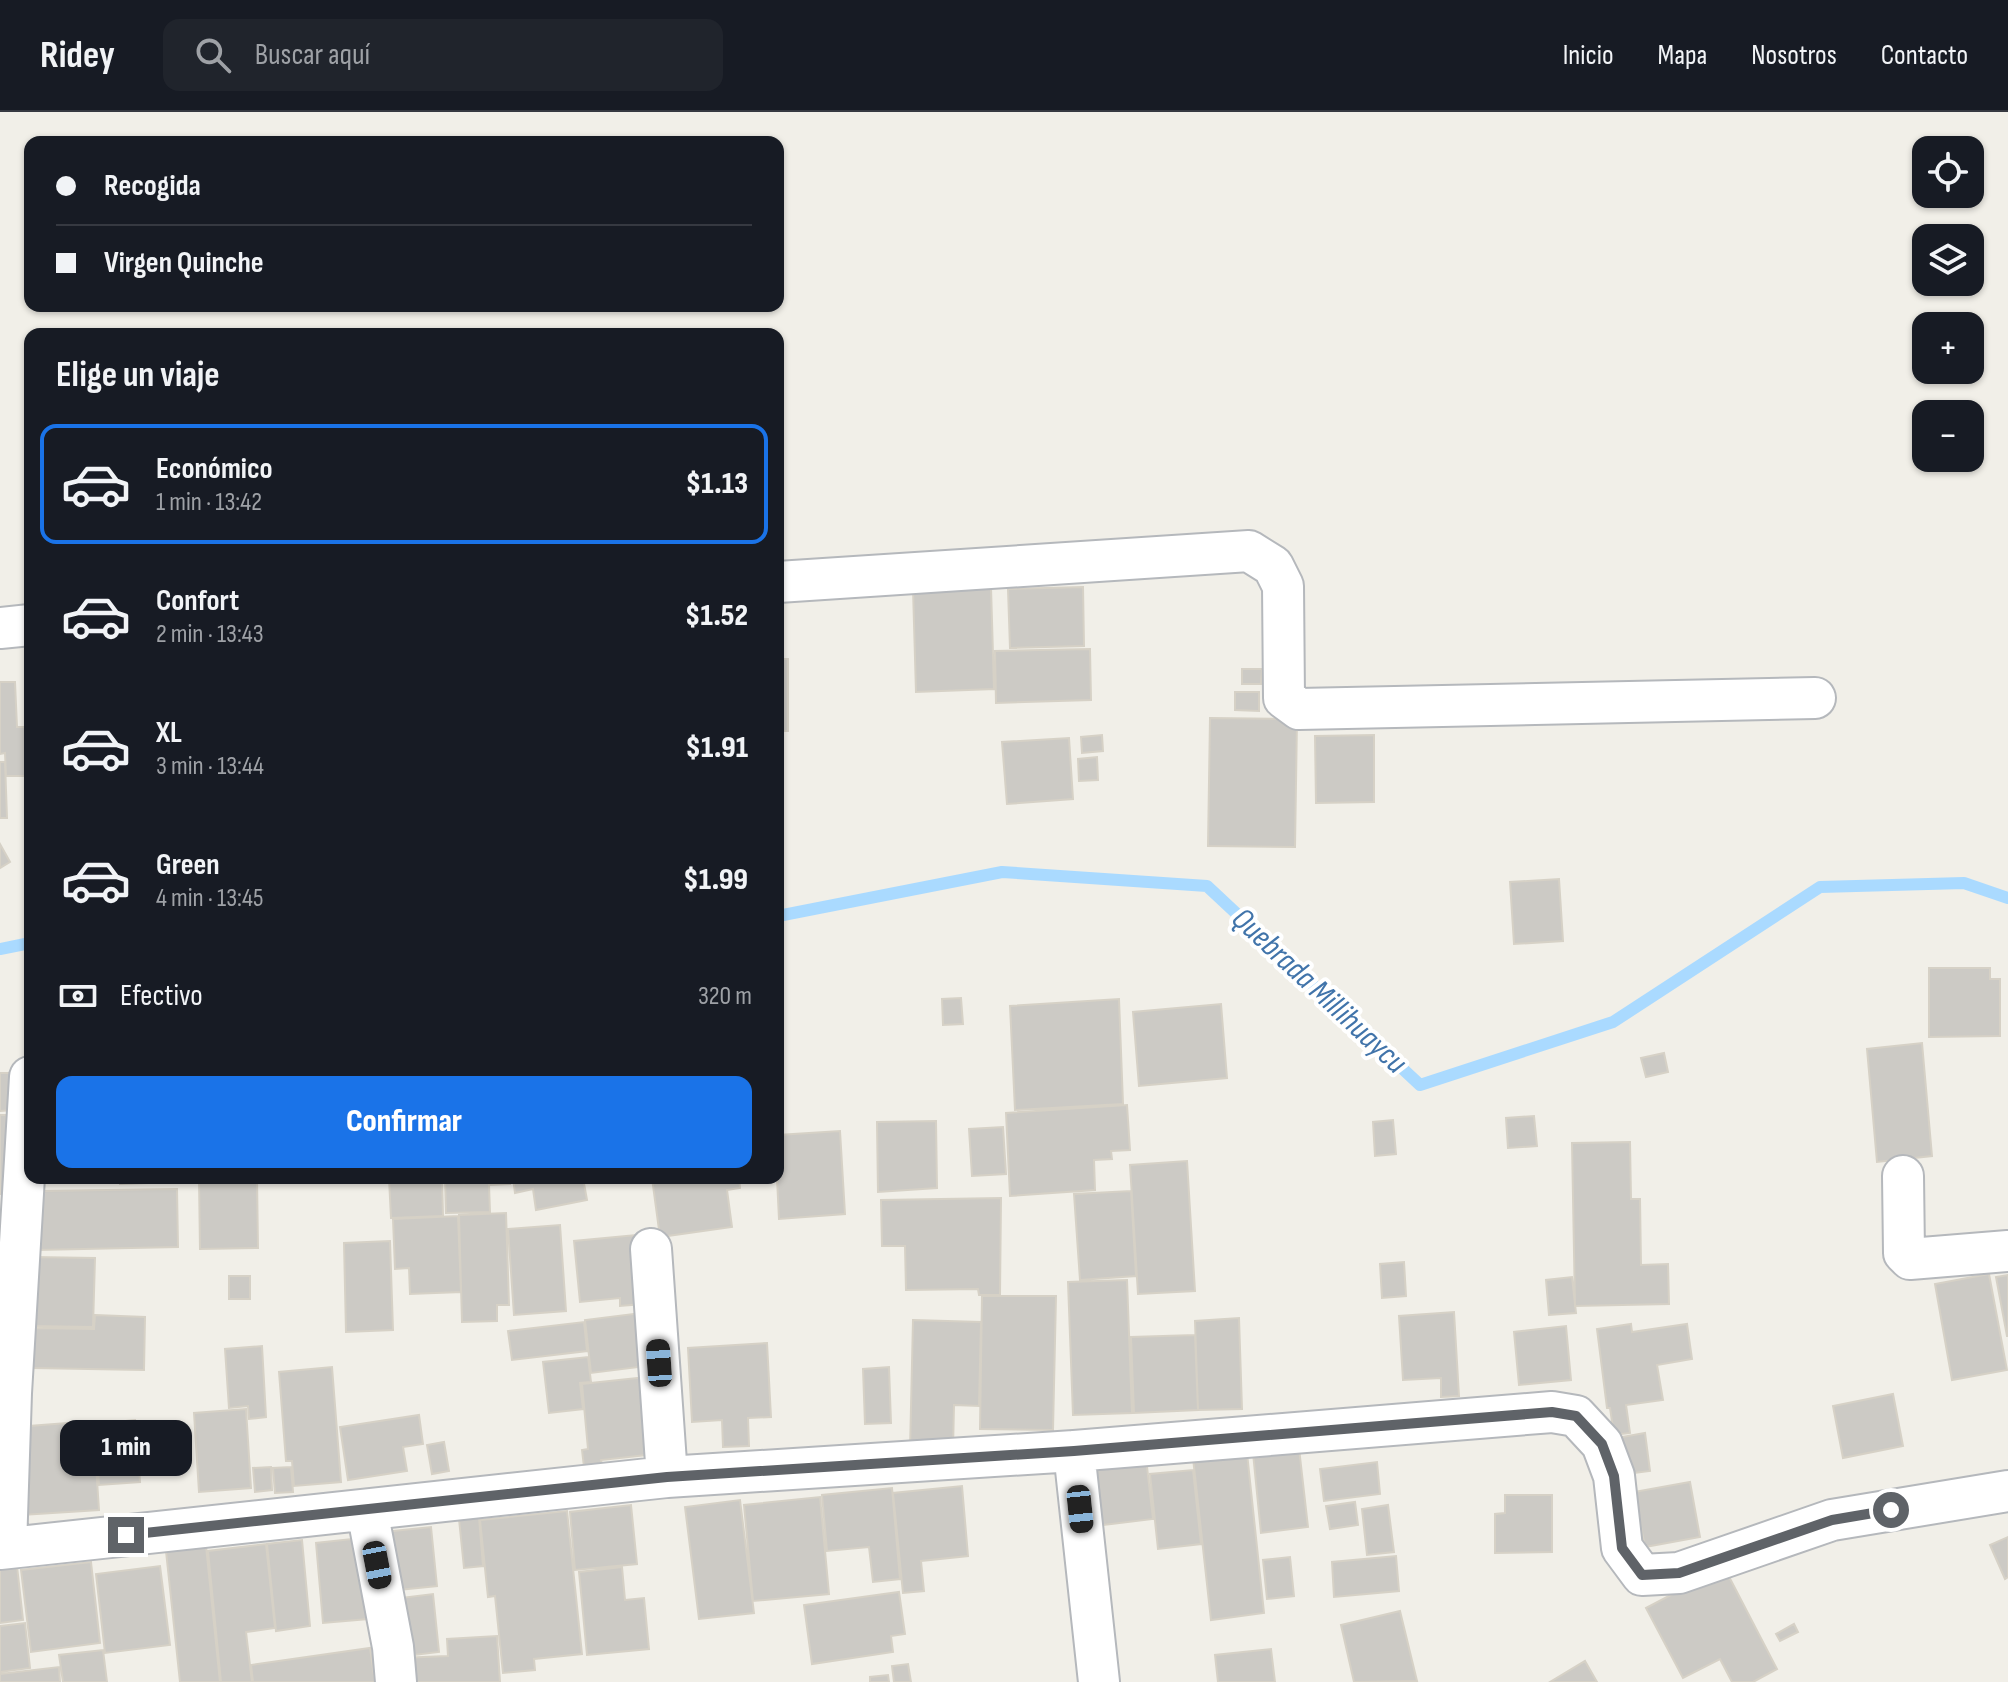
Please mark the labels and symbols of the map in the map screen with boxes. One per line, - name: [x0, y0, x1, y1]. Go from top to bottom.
- water label: Quebrada Millihuaycu: [1223, 900, 1415, 1082]
- car: [645, 1338, 673, 1388]
- callout: 1 min: [60, 1419, 192, 1475]
- car: [1066, 1484, 1094, 1534]
- route start: [1873, 1492, 1909, 1528]
- route end: [108, 1517, 144, 1553]
- car: [361, 1539, 393, 1591]

